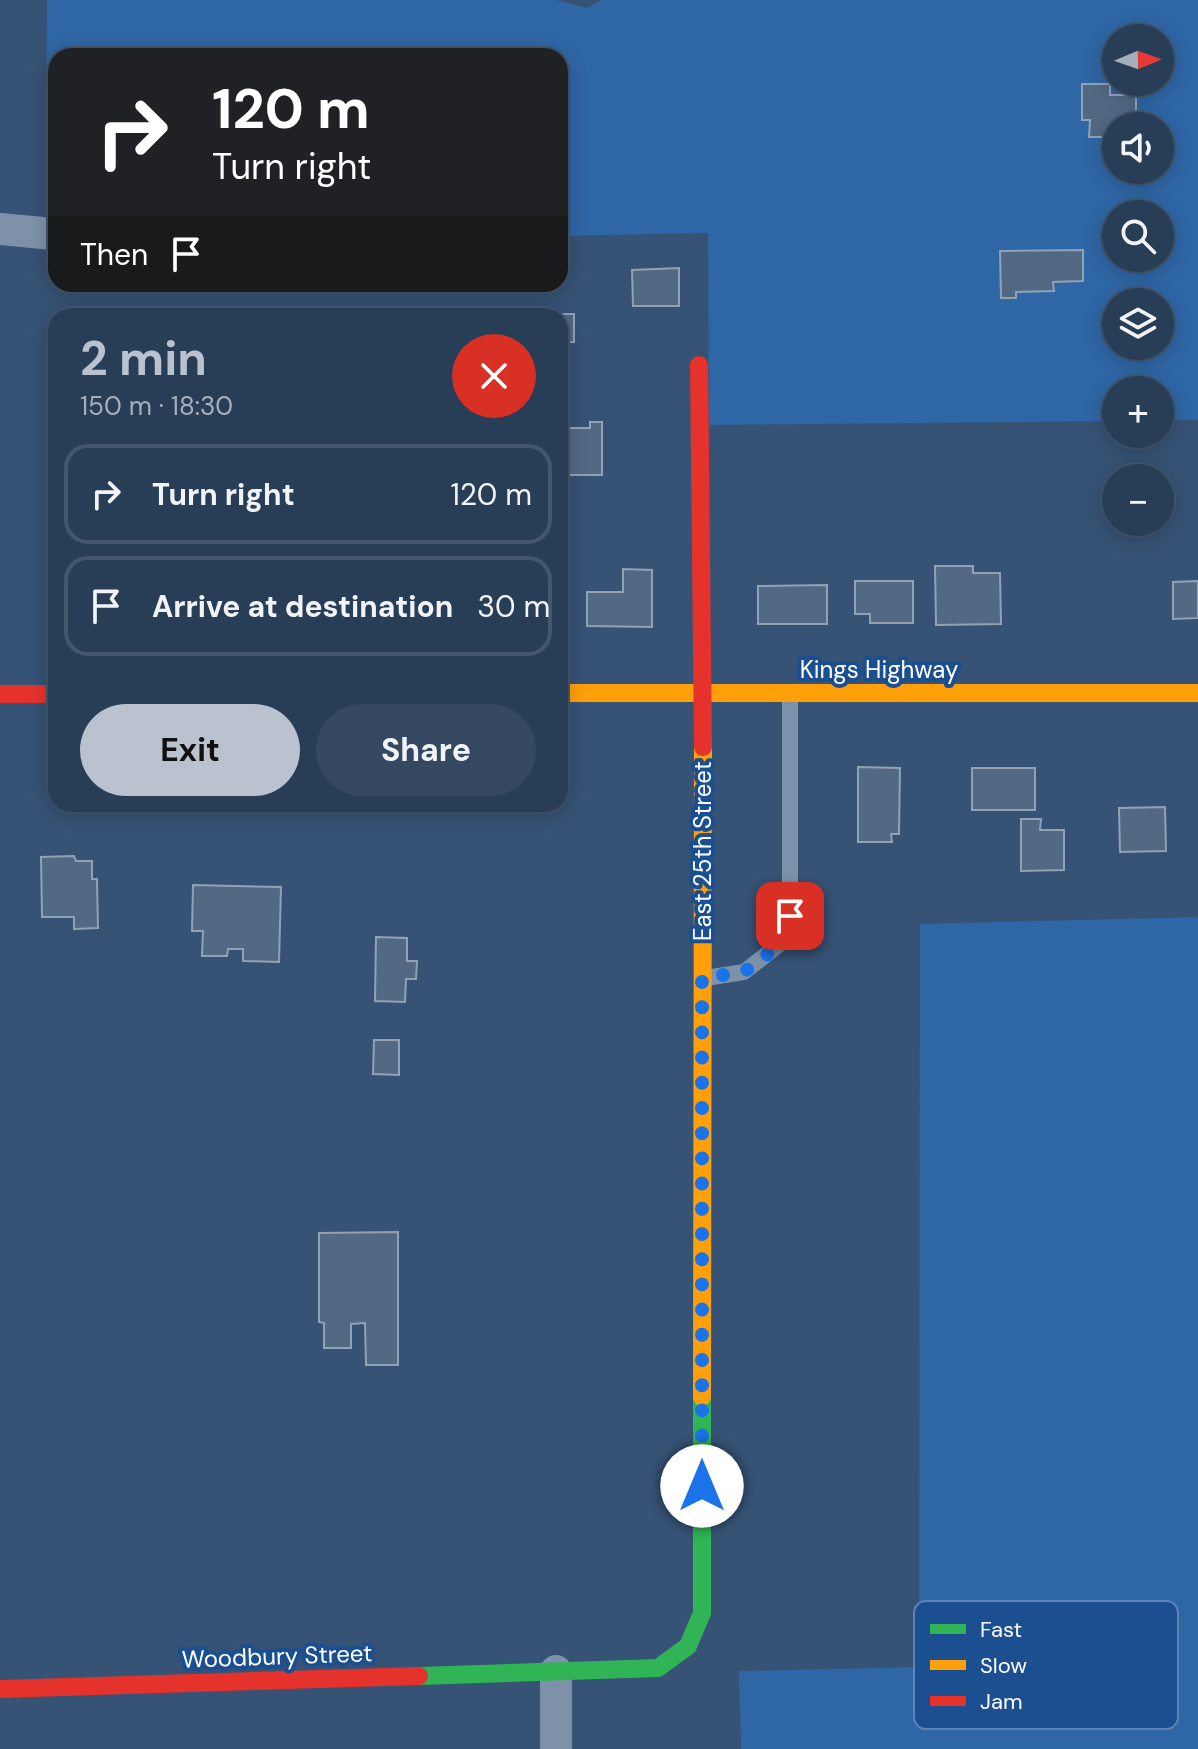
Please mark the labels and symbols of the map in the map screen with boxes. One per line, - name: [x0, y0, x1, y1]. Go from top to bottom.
- north arrow: [1102, 24, 1174, 96]
- street label: Kings Highway: [800, 654, 958, 685]
- street label: East 25th Street: [687, 761, 718, 941]
- pin: [756, 882, 824, 950]
- position arrow: [660, 1444, 744, 1528]
- legend: [914, 1601, 1178, 1729]
- text: Fast: [980, 1615, 1022, 1644]
- street label: Woodbury Street: [181, 1637, 373, 1675]
- text: Slow: [980, 1651, 1027, 1680]
- text: Jam: [980, 1687, 1023, 1716]

